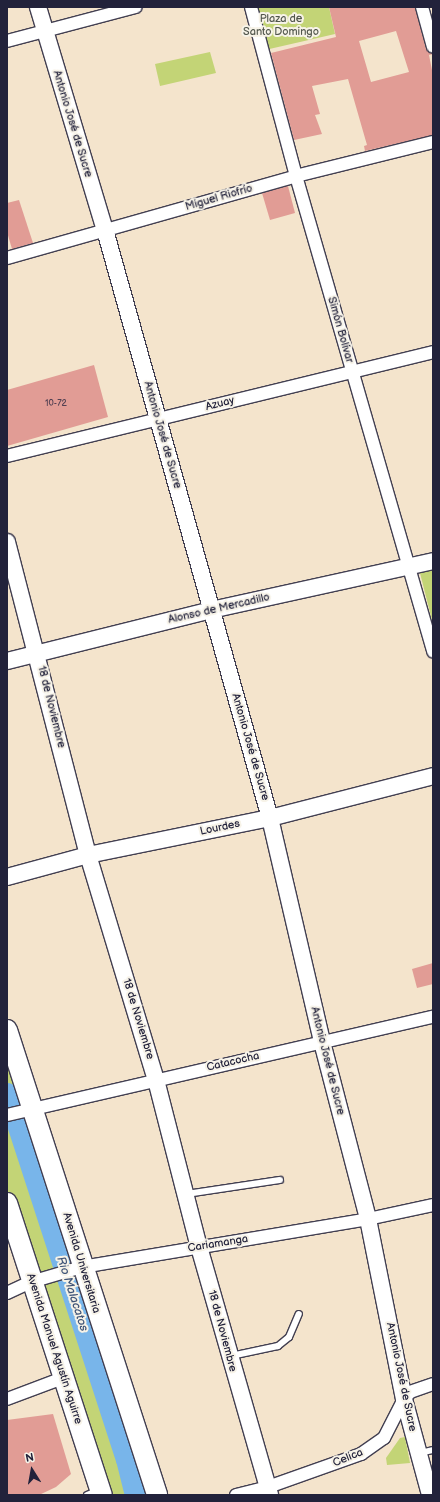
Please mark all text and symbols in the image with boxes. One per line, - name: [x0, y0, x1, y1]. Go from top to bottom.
- park label: Plaza de Santo Domingo: [243, 13, 319, 39]
- street label: Antonio José de Sucre: [49, 69, 95, 179]
- street label: Miguel Riofrío: [184, 182, 254, 214]
- street label: Simón Bolívar: [324, 296, 356, 364]
- street label: Antonio José de Sucre: [140, 379, 184, 491]
- street label: Azuay: [204, 394, 236, 414]
- house number: 10-72: [45, 399, 67, 409]
- street label: Alonso de Mercadillo: [167, 591, 271, 627]
- street label: 18 de Noviembre: [34, 665, 68, 749]
- street label: Antonio José de Sucre: [228, 691, 272, 803]
- street label: Lourdes: [199, 817, 241, 839]
- street label: 18 de Noviembre: [119, 977, 157, 1061]
- street label: Antonio José de Sucre: [307, 1005, 347, 1117]
- street label: Catacocha: [205, 1050, 261, 1074]
- street label: Avenida Universitaria: [59, 1211, 103, 1315]
- street label: Cariamanga: [187, 1233, 249, 1255]
- water label: Rio Malacatos: [53, 1255, 91, 1333]
- street label: Avenida Manuel Agustín Aguirre: [23, 1272, 85, 1426]
- street label: 18 de Noviembre: [205, 1289, 239, 1373]
- street label: Antonio José de Sucre: [383, 1321, 419, 1433]
- street label: Celica: [331, 1446, 365, 1470]
- north arrow: [12, 1450, 52, 1490]
- text: N: [24, 1451, 35, 1465]

